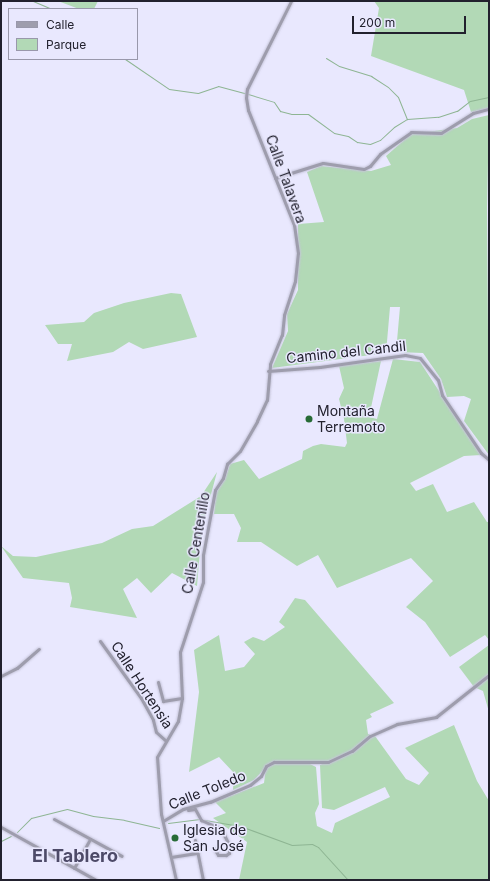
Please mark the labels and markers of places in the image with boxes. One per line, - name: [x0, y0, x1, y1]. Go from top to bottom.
- place label: Montaña Terremoto: [317, 403, 385, 436]
- marker: Montaña Terremoto: [304, 414, 314, 424]
- place label: Iglesia de San José: [183, 822, 246, 854]
- marker: Iglesia de San José: [170, 833, 180, 843]

